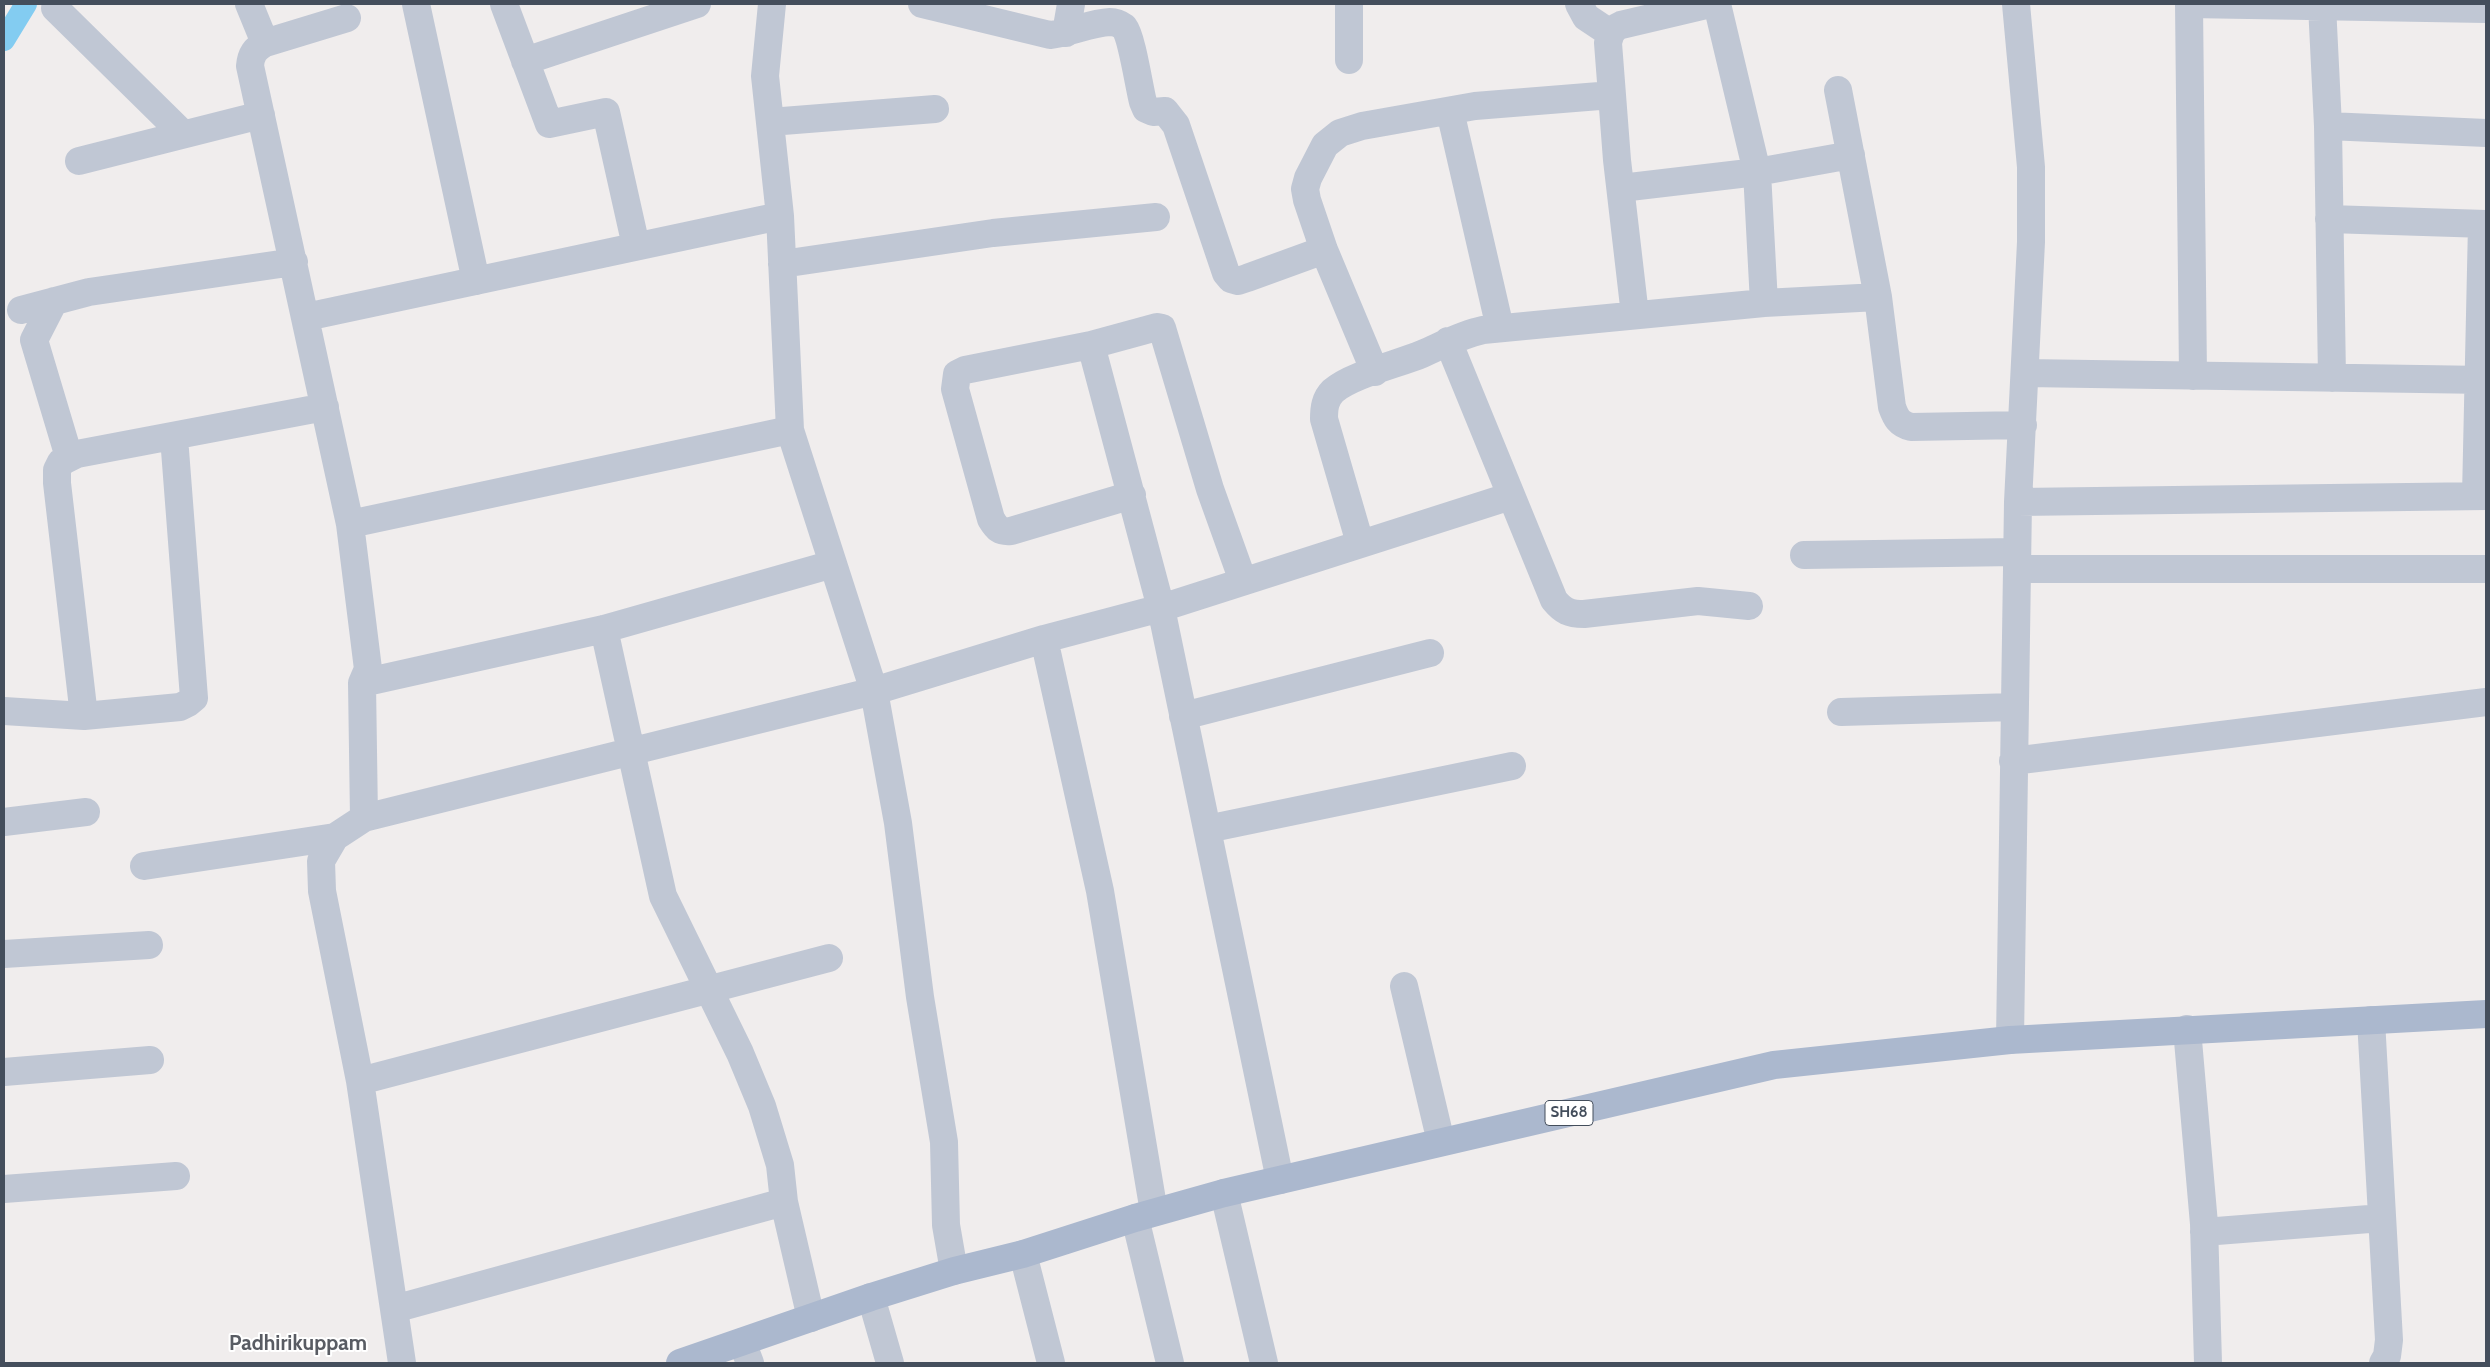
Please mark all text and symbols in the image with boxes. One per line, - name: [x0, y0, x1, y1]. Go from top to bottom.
- road number: SH68: [1545, 1100, 1593, 1126]
- district label: Padhirikuppam: [229, 1331, 367, 1357]

